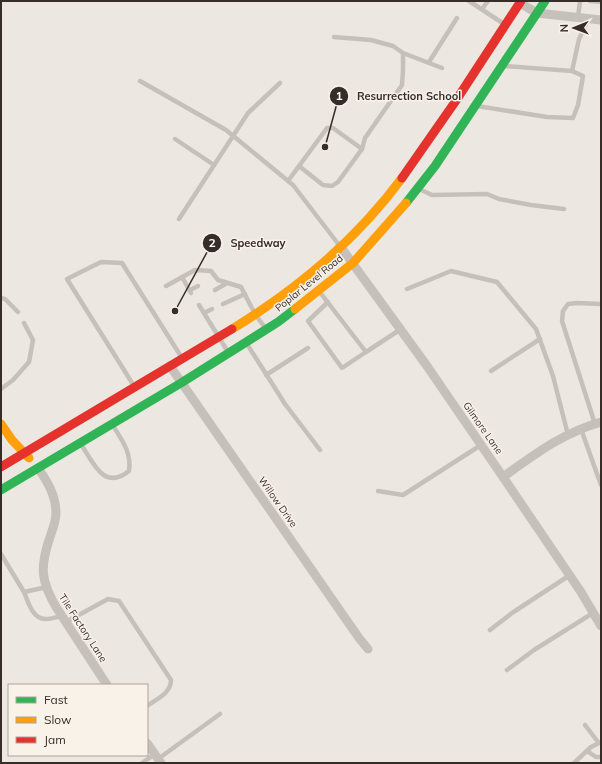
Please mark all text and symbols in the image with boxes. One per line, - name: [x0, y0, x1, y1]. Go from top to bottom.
- north arrow: [554, 8, 594, 48]
- text: N: [557, 24, 571, 32]
- callout: Resurrection School: [329, 84, 470, 107]
- text: 1: [335, 88, 343, 103]
- text: Resurrection School: [357, 89, 461, 103]
- callout: Speedway: [202, 232, 293, 255]
- text: 2: [208, 235, 216, 250]
- text: Speedway: [230, 236, 286, 250]
- street label: Poplar Level Road: [272, 252, 346, 314]
- street label: Gilmore Lane: [460, 399, 506, 457]
- street label: Willow Drive: [256, 474, 300, 530]
- street label: Tile Factory Lane: [56, 591, 110, 665]
- legend: [8, 684, 148, 756]
- text: Fast: [44, 692, 68, 707]
- text: Slow: [44, 712, 72, 727]
- text: Jam: [44, 732, 66, 747]

